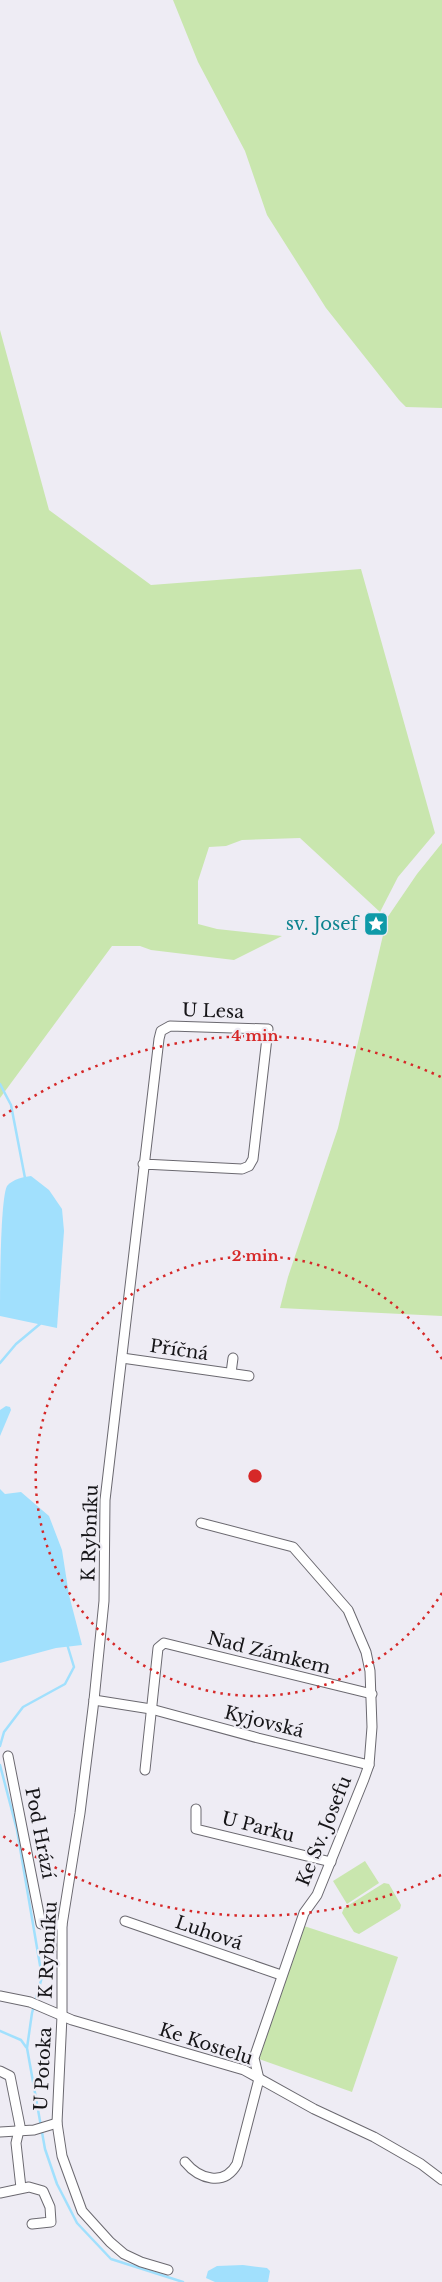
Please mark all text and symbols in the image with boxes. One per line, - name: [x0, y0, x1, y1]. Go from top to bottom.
- place icon: sv. Josef: [363, 911, 389, 937]
- place label: sv. Josef: [286, 913, 361, 935]
- street label: U Lesa: [182, 999, 244, 1023]
- text: 4 min: [232, 1026, 279, 1045]
- text: 2 min: [232, 1246, 278, 1265]
- street label: Příčná: [148, 1335, 210, 1365]
- centre of rings: [246, 1467, 264, 1485]
- street label: K Rybníku: [77, 1484, 103, 1582]
- street label: Nad Zámkem: [205, 1627, 333, 1679]
- street label: Kyjovská: [222, 1702, 306, 1742]
- street label: Ke Sv. Josefu: [292, 1773, 356, 1889]
- street label: Pod Hrází: [20, 1786, 60, 1881]
- street label: U Parku: [219, 1807, 297, 1847]
- street label: K Rybníku: [34, 1901, 62, 1999]
- street label: Luhová: [172, 1911, 246, 1955]
- street label: Ke Kostelu: [156, 2018, 256, 2070]
- street label: U Potoka: [30, 2027, 56, 2111]

